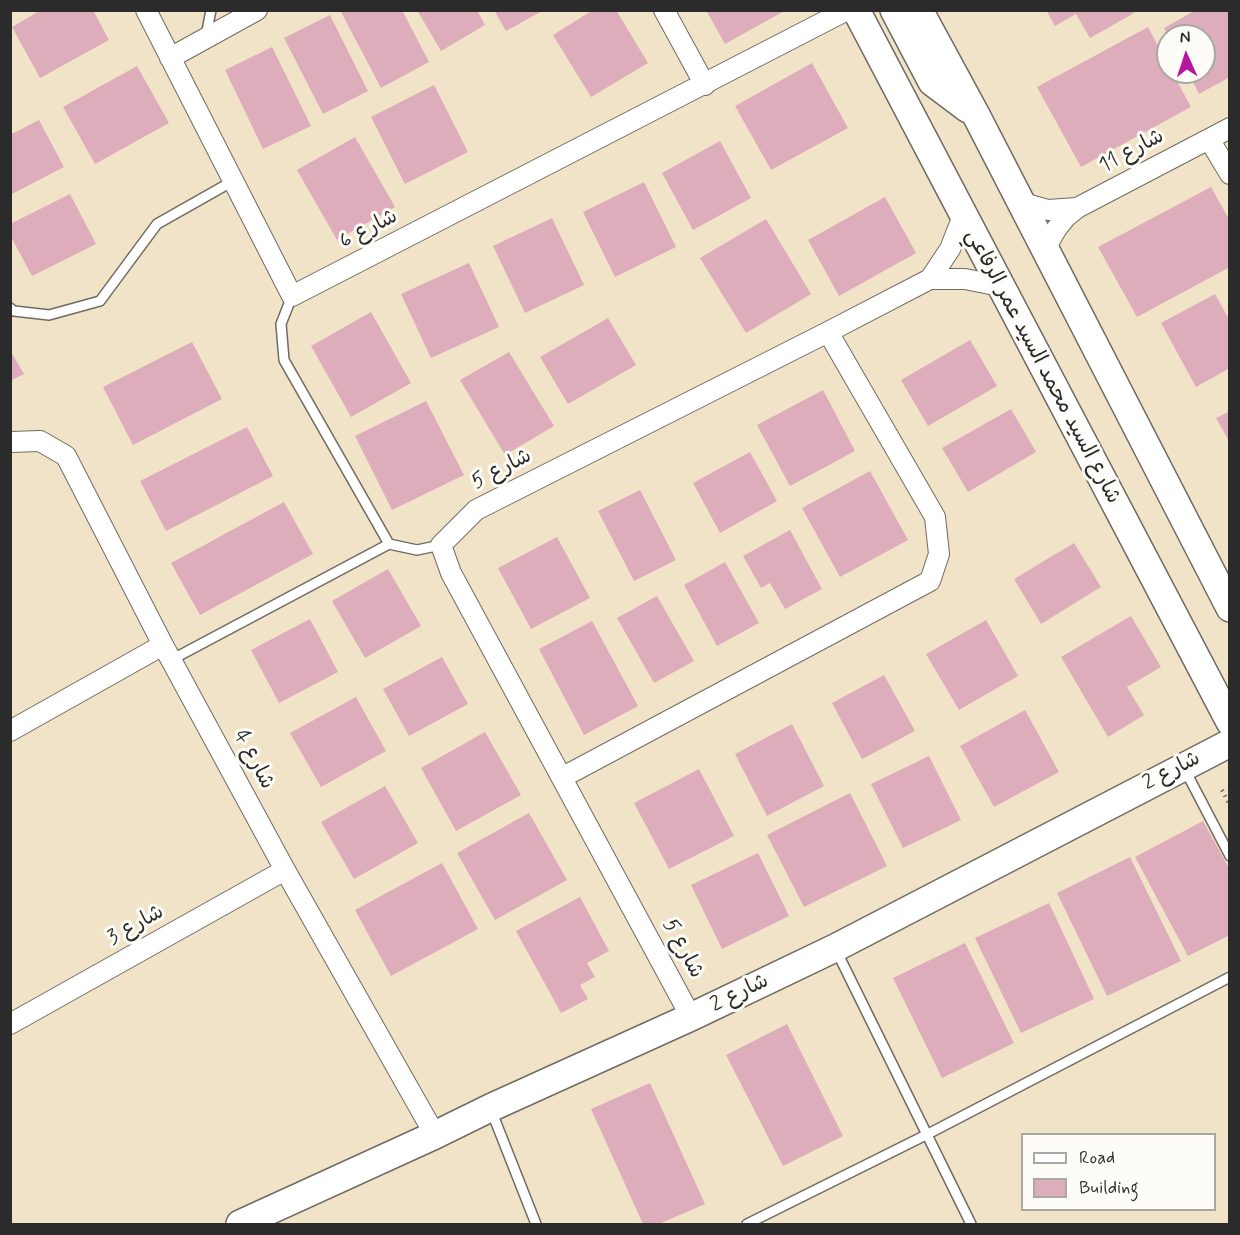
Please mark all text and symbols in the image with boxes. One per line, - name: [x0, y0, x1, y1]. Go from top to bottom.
- north arrow: [1156, 24, 1216, 84]
- text: N: [1179, 27, 1191, 48]
- street label: شارع 11: [1095, 125, 1169, 179]
- street label: شارع 6: [336, 205, 402, 255]
- street label: شارع السيد محمد السيد عمر الرفاعي: [959, 225, 1125, 509]
- street label: شارع 5: [468, 444, 536, 496]
- street label: شارع 4: [227, 726, 279, 794]
- street label: شارع 2: [1139, 747, 1205, 797]
- street label: شارع 3: [103, 900, 169, 952]
- street label: شارع 5: [656, 915, 708, 983]
- street label: شارع 2: [707, 969, 773, 1019]
- legend: [1021, 1133, 1216, 1211]
- text: Road: [1079, 1146, 1115, 1170]
- text: Building: [1079, 1176, 1139, 1200]

